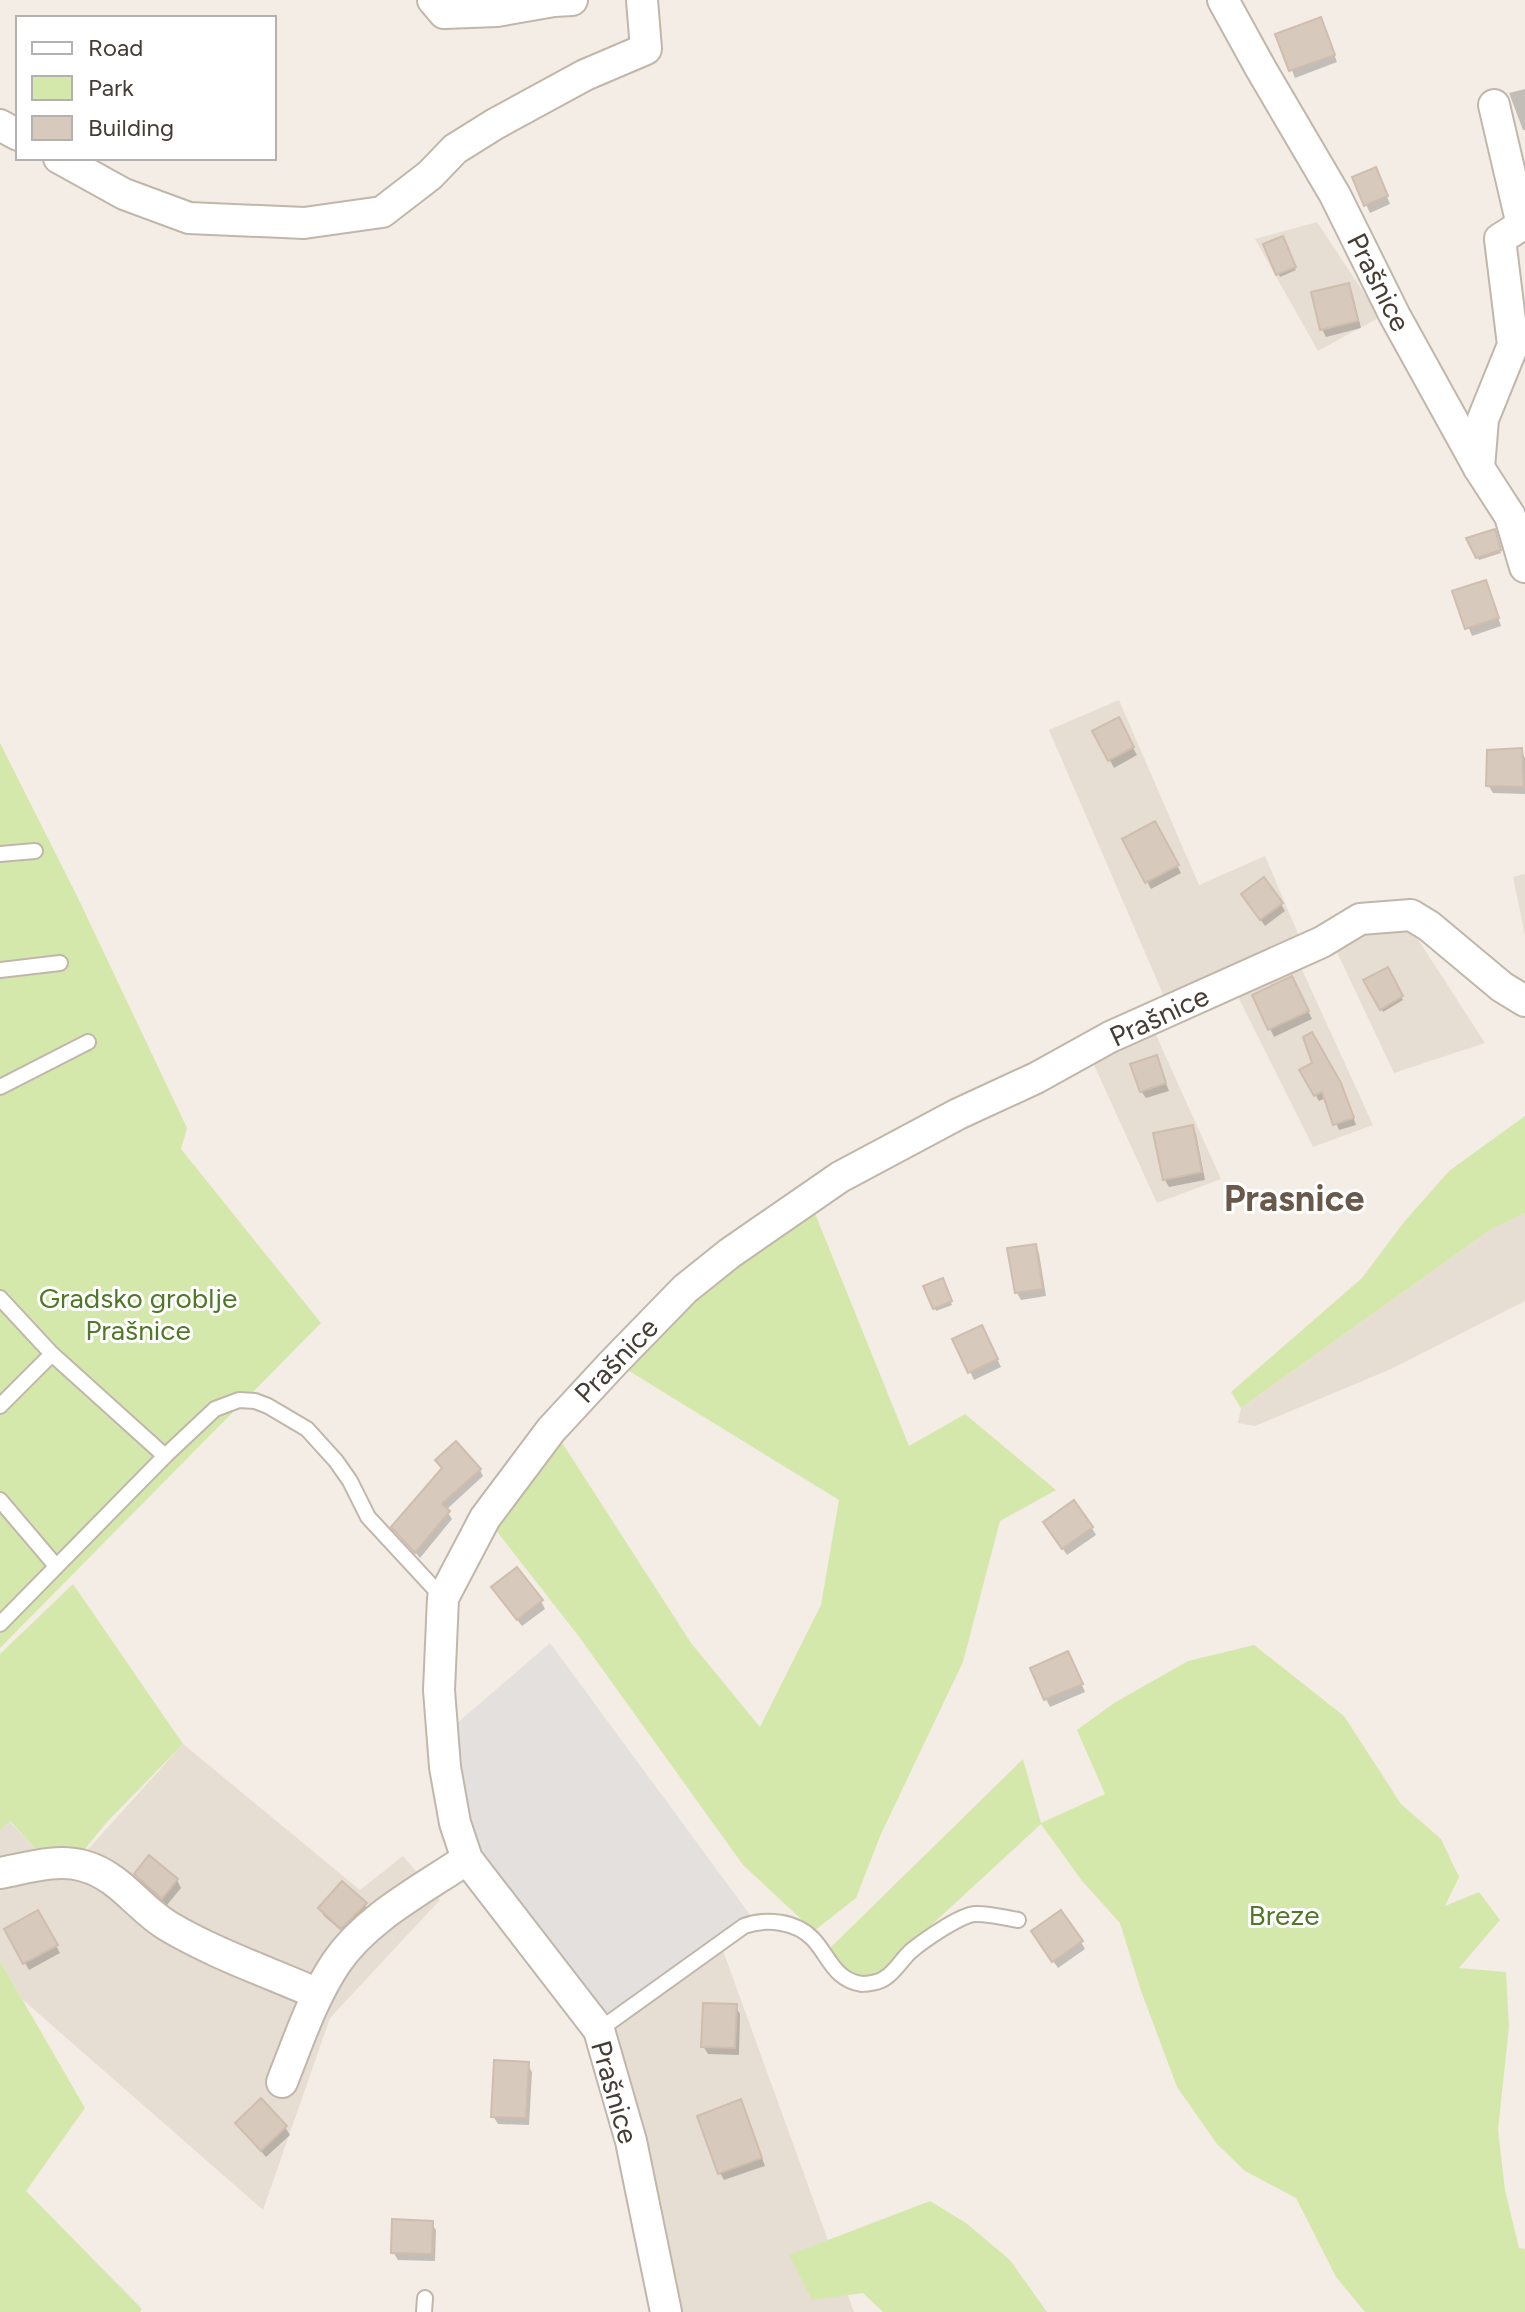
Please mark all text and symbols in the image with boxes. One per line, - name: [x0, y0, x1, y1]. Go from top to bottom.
- legend: [16, 16, 276, 160]
- text: Road: [88, 33, 143, 62]
- text: Park: [88, 73, 134, 102]
- text: Building: [88, 113, 174, 142]
- street label: Prašnice: [1340, 227, 1418, 337]
- street label: Prašnice: [1104, 978, 1214, 1054]
- district label: Prasnice: [1224, 1177, 1364, 1220]
- park label: Gradsko groblje Prašnice: [39, 1281, 237, 1347]
- street label: Prašnice: [567, 1310, 665, 1410]
- park label: Breze: [1249, 1898, 1319, 1932]
- street label: Prašnice: [584, 2037, 646, 2147]

